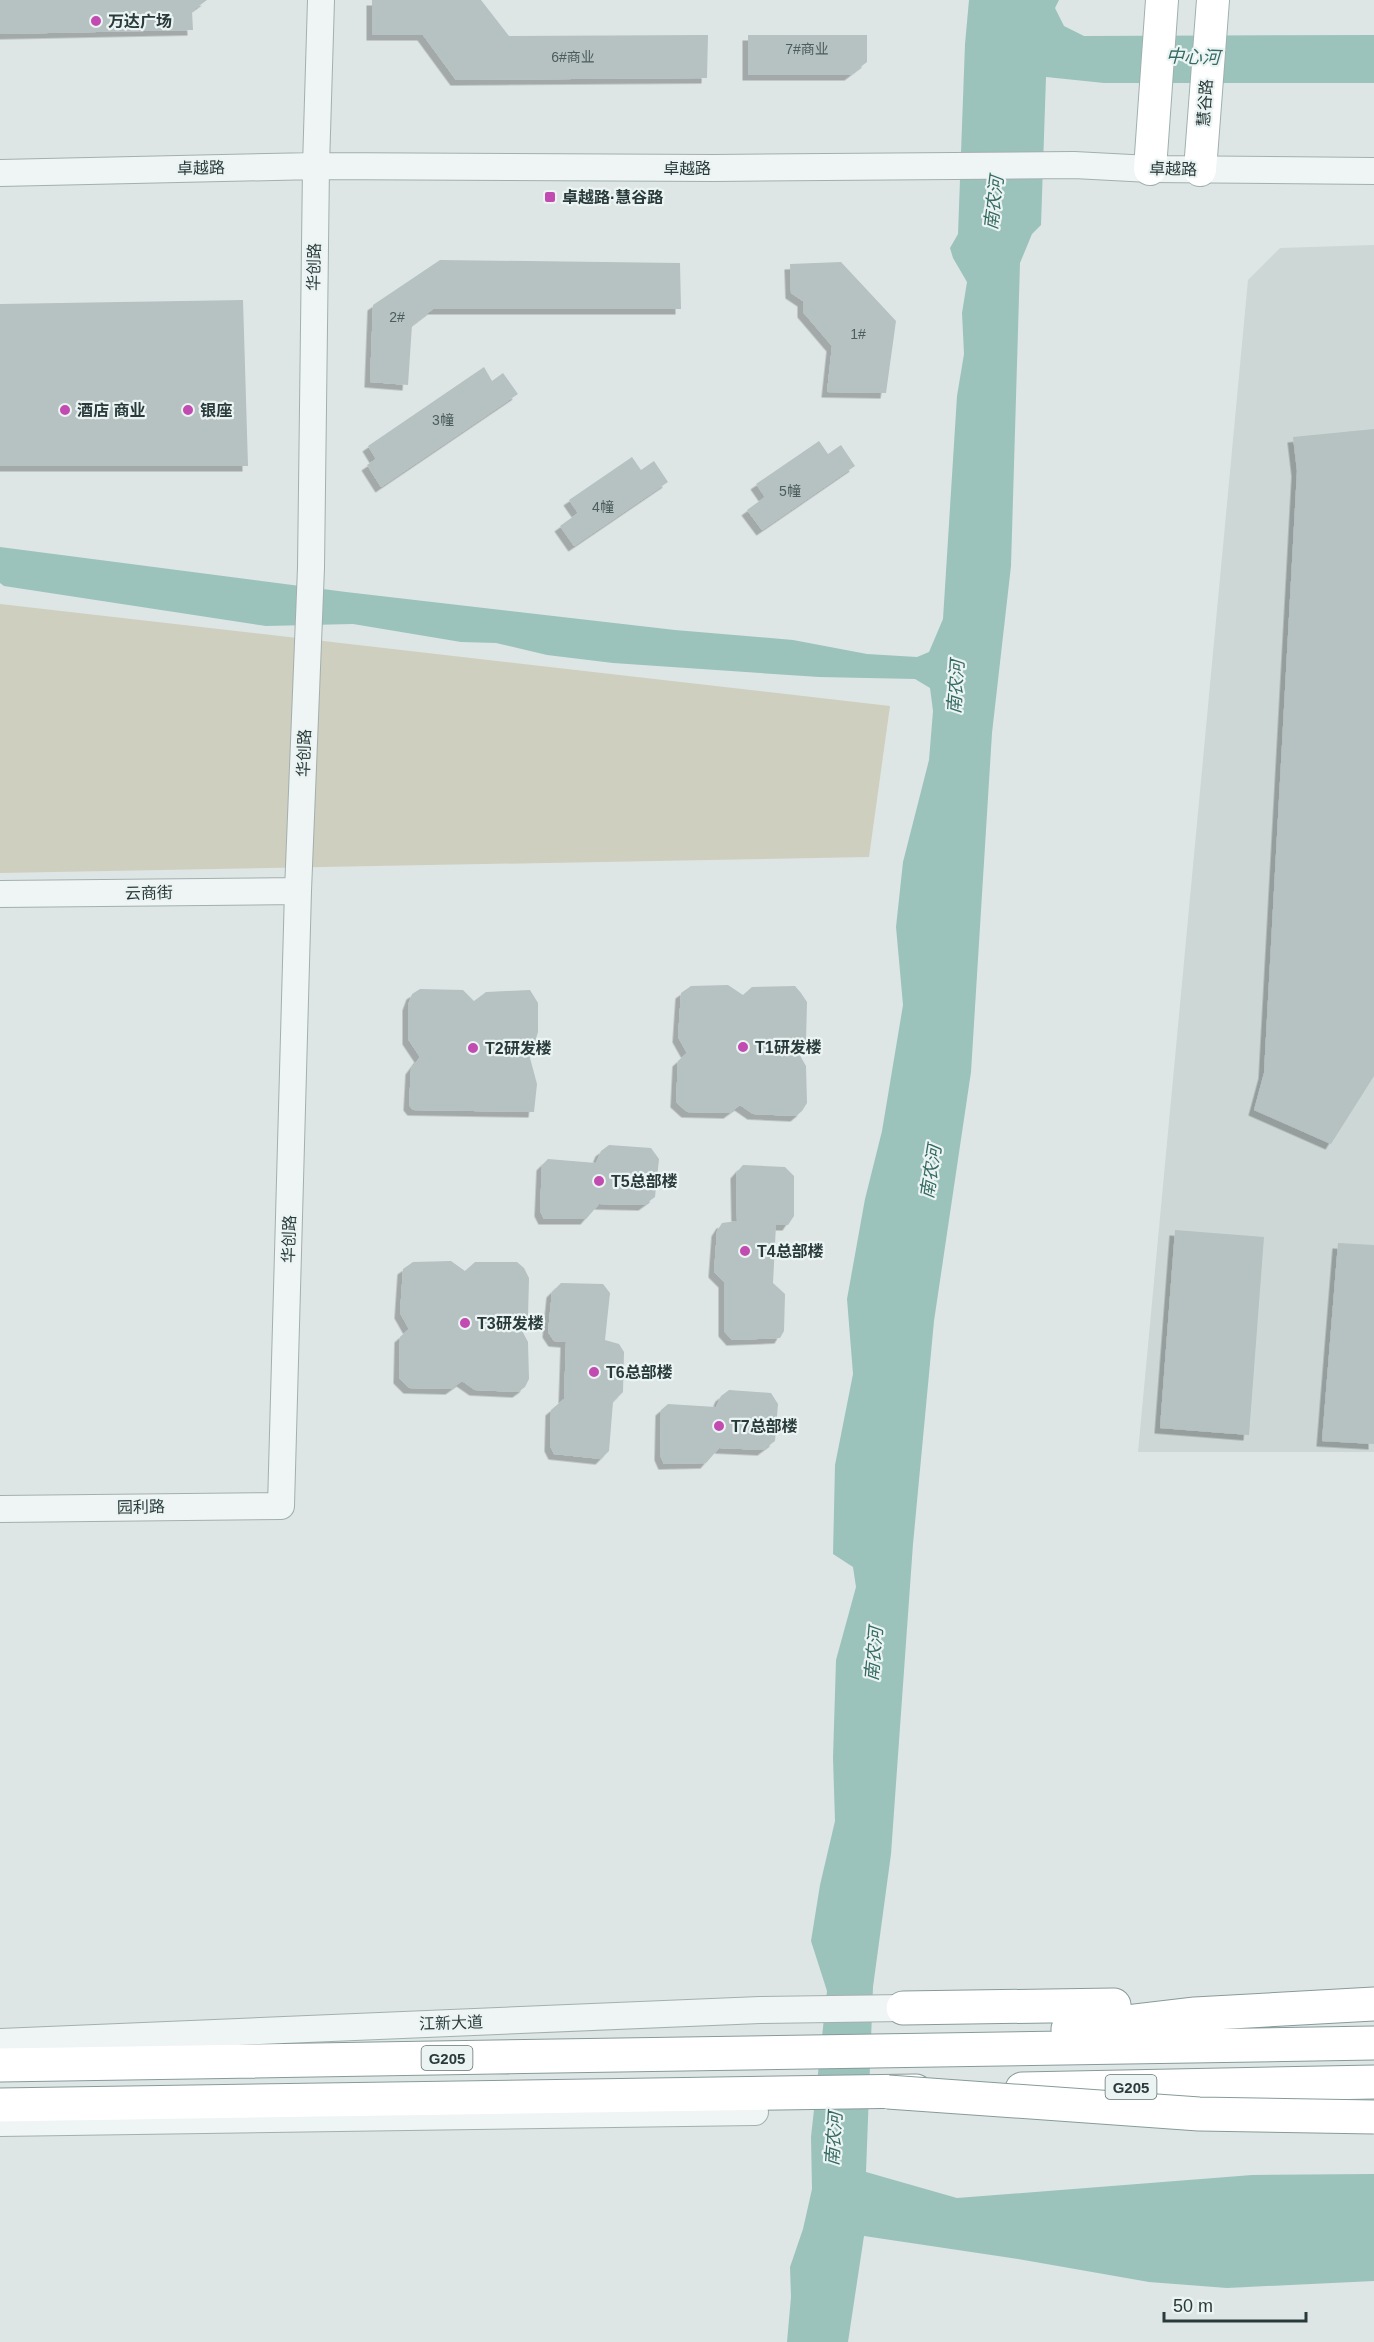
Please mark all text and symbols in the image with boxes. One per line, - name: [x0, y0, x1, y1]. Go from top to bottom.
- place label: 万达广场: [108, 13, 172, 30]
- marker: 万达广场: [89, 14, 103, 28]
- house number: 7#商业: [785, 41, 829, 57]
- water label: 中心河: [1166, 46, 1223, 68]
- house number: 6#商业: [551, 49, 595, 65]
- street label: 慧谷路: [1195, 78, 1215, 128]
- street label: 卓越路: [177, 159, 225, 177]
- street label: 卓越路: [663, 160, 711, 177]
- street label: 卓越路: [1149, 160, 1197, 178]
- water label: 南农河: [981, 172, 1008, 231]
- place label: 卓越路·慧谷路: [562, 188, 663, 206]
- marker: 卓越路·慧谷路: [543, 190, 557, 204]
- street label: 华创路: [305, 243, 323, 291]
- house number: 2#: [389, 309, 405, 325]
- house number: 1#: [850, 326, 866, 342]
- place label: 酒店 商业: [77, 402, 145, 419]
- place label: 银座: [200, 402, 232, 419]
- marker: 酒店 商业: [58, 403, 72, 417]
- marker: 银座: [181, 403, 195, 417]
- house number: 3幢: [432, 412, 454, 428]
- house number: 5幢: [779, 483, 801, 499]
- house number: 4幢: [592, 499, 614, 515]
- water label: 南农河: [944, 656, 968, 715]
- street label: 华创路: [295, 729, 313, 777]
- street label: 云商街: [125, 884, 173, 902]
- place label: T1研发楼: [755, 1039, 822, 1056]
- place label: T2研发楼: [485, 1040, 552, 1057]
- marker: T1研发楼: [736, 1040, 750, 1054]
- marker: T2研发楼: [466, 1041, 480, 1055]
- water label: 南农河: [917, 1141, 946, 1200]
- place label: T5总部楼: [611, 1173, 678, 1190]
- marker: T5总部楼: [592, 1174, 606, 1188]
- street label: 华创路: [280, 1215, 298, 1263]
- place label: T4总部楼: [757, 1243, 824, 1260]
- marker: T4总部楼: [738, 1244, 752, 1258]
- place label: T3研发楼: [477, 1315, 544, 1332]
- marker: T3研发楼: [458, 1316, 472, 1330]
- place label: T6总部楼: [606, 1364, 673, 1381]
- marker: T6总部楼: [587, 1365, 601, 1379]
- place label: T7总部楼: [731, 1418, 798, 1435]
- marker: T7总部楼: [712, 1419, 726, 1433]
- street label: 园利路: [117, 1498, 165, 1516]
- water label: 南农河: [862, 1623, 887, 1682]
- street label: 江新大道: [419, 2013, 483, 2033]
- road number: G205: [422, 2046, 472, 2070]
- road number: G205: [1106, 2075, 1156, 2099]
- water label: 南农河: [822, 2108, 846, 2167]
- scale bar: [1164, 2285, 1306, 2323]
- text: 50 m: [1173, 2296, 1213, 2316]

